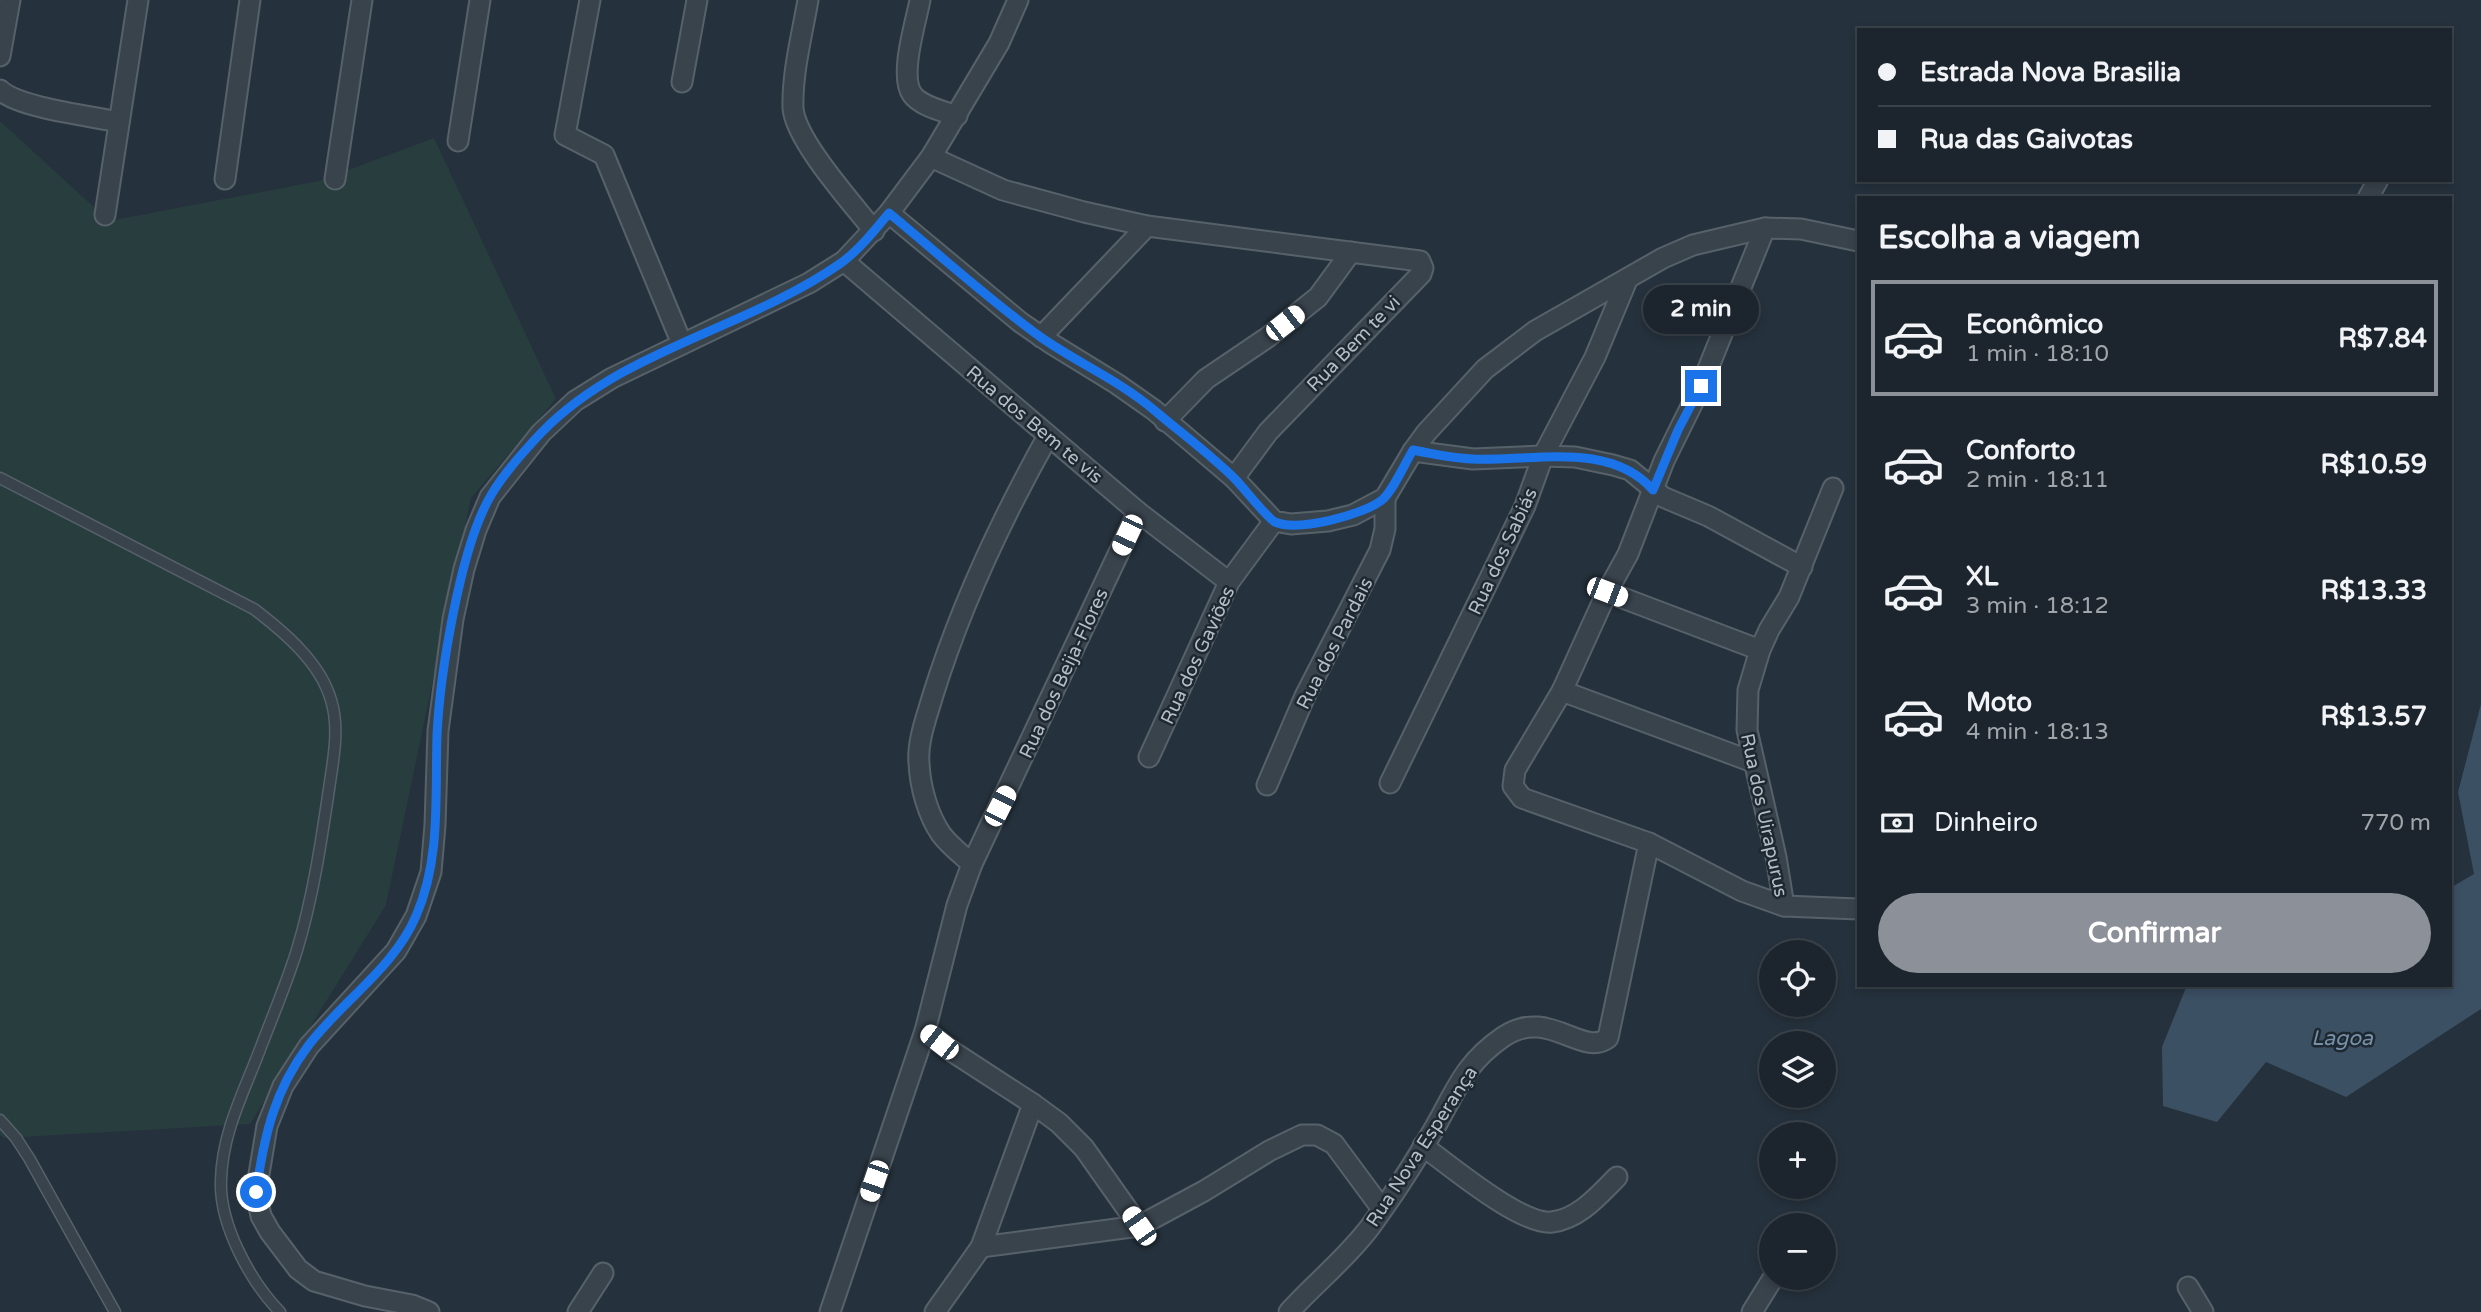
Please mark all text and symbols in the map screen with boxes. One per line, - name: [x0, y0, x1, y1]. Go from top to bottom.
- text: Estrada Nova Brasilia: [1920, 57, 2181, 88]
- text: Rua das Gaivotas: [1920, 124, 2133, 155]
- text: Escolha a viagem: [1878, 219, 2141, 257]
- callout: 2 min: [1643, 284, 1759, 334]
- street label: Rua Bem te vi: [1303, 291, 1405, 396]
- text: 2 min: [1670, 295, 1732, 323]
- car: [1262, 302, 1309, 344]
- icon: car: [1882, 307, 1945, 370]
- text: Econômico: [1966, 309, 2103, 340]
- text: R$7.84: [2338, 323, 2427, 354]
- text: 1 min · 18:10: [1966, 340, 2109, 368]
- street label: Rua dos Bem te vis: [962, 361, 1107, 488]
- route end: [1685, 370, 1717, 402]
- icon: car: [1882, 433, 1945, 496]
- text: Conforto: [1966, 435, 2075, 466]
- text: R$10.59: [2320, 449, 2427, 480]
- text: 2 min · 18:11: [1966, 466, 2109, 494]
- street label: Rua dos Sabiás: [1464, 485, 1542, 618]
- car: [1109, 512, 1146, 558]
- icon: car: [1882, 559, 1945, 622]
- text: XL: [1966, 561, 1998, 592]
- street label: Rua dos Pardais: [1292, 574, 1378, 713]
- car: [1584, 575, 1631, 609]
- text: R$13.33: [2320, 575, 2427, 606]
- street label: Rua dos Gaviões: [1156, 583, 1239, 728]
- street label: Rua dos Beija-Flores: [1015, 585, 1113, 762]
- text: 3 min · 18:12: [1966, 592, 2109, 620]
- icon: car: [1882, 685, 1945, 748]
- text: Moto: [1966, 687, 2032, 718]
- text: R$13.57: [2320, 701, 2427, 732]
- text: 4 min · 18:13: [1966, 718, 2109, 746]
- street label: Rua dos Uirapurus: [1736, 731, 1792, 899]
- car: [982, 783, 1019, 829]
- icon: cash: [1878, 804, 1916, 842]
- text: Dinheiro: [1934, 807, 2038, 838]
- text: 770 m: [2361, 809, 2431, 837]
- button: Confirmar: [1878, 893, 2431, 973]
- map controls: [1759, 940, 1836, 1290]
- button: locate: [1759, 940, 1836, 1017]
- car: [916, 1021, 963, 1063]
- water label: Lagoa: [2311, 1026, 2374, 1051]
- button: layers: [1759, 1031, 1836, 1108]
- street label: Rua Nova Esperança: [1362, 1062, 1482, 1231]
- button: +: [1759, 1122, 1836, 1199]
- car: [858, 1158, 891, 1204]
- route start: [240, 1176, 272, 1208]
- car: [1119, 1203, 1160, 1249]
- button: −: [1759, 1213, 1836, 1290]

